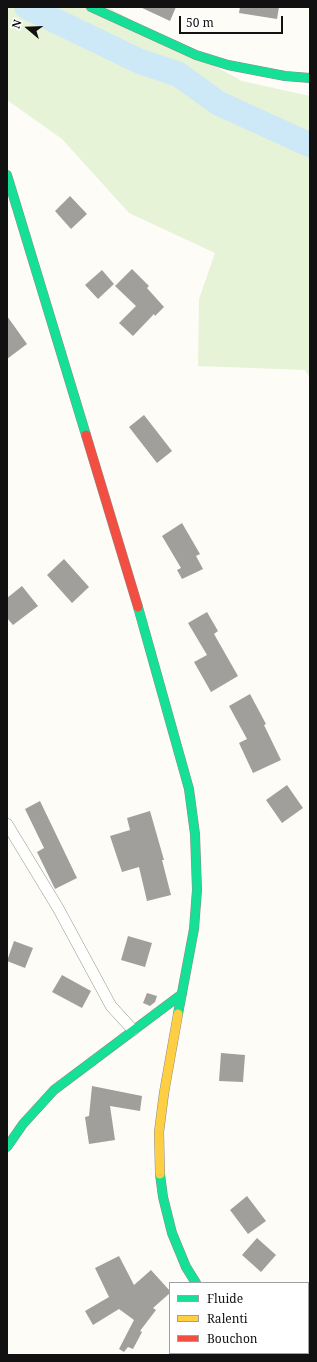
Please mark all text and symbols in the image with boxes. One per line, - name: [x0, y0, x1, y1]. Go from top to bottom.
- north arrow: [8, 8, 48, 48]
- scale bar: [181, 8, 285, 34]
- text: 50 m: [186, 14, 214, 31]
- text: N: [8, 17, 25, 30]
- legend: [169, 1282, 309, 1354]
- text: Fluide: [207, 1290, 243, 1307]
- text: Ralenti: [207, 1310, 248, 1327]
- text: Bouchon: [207, 1330, 258, 1347]

